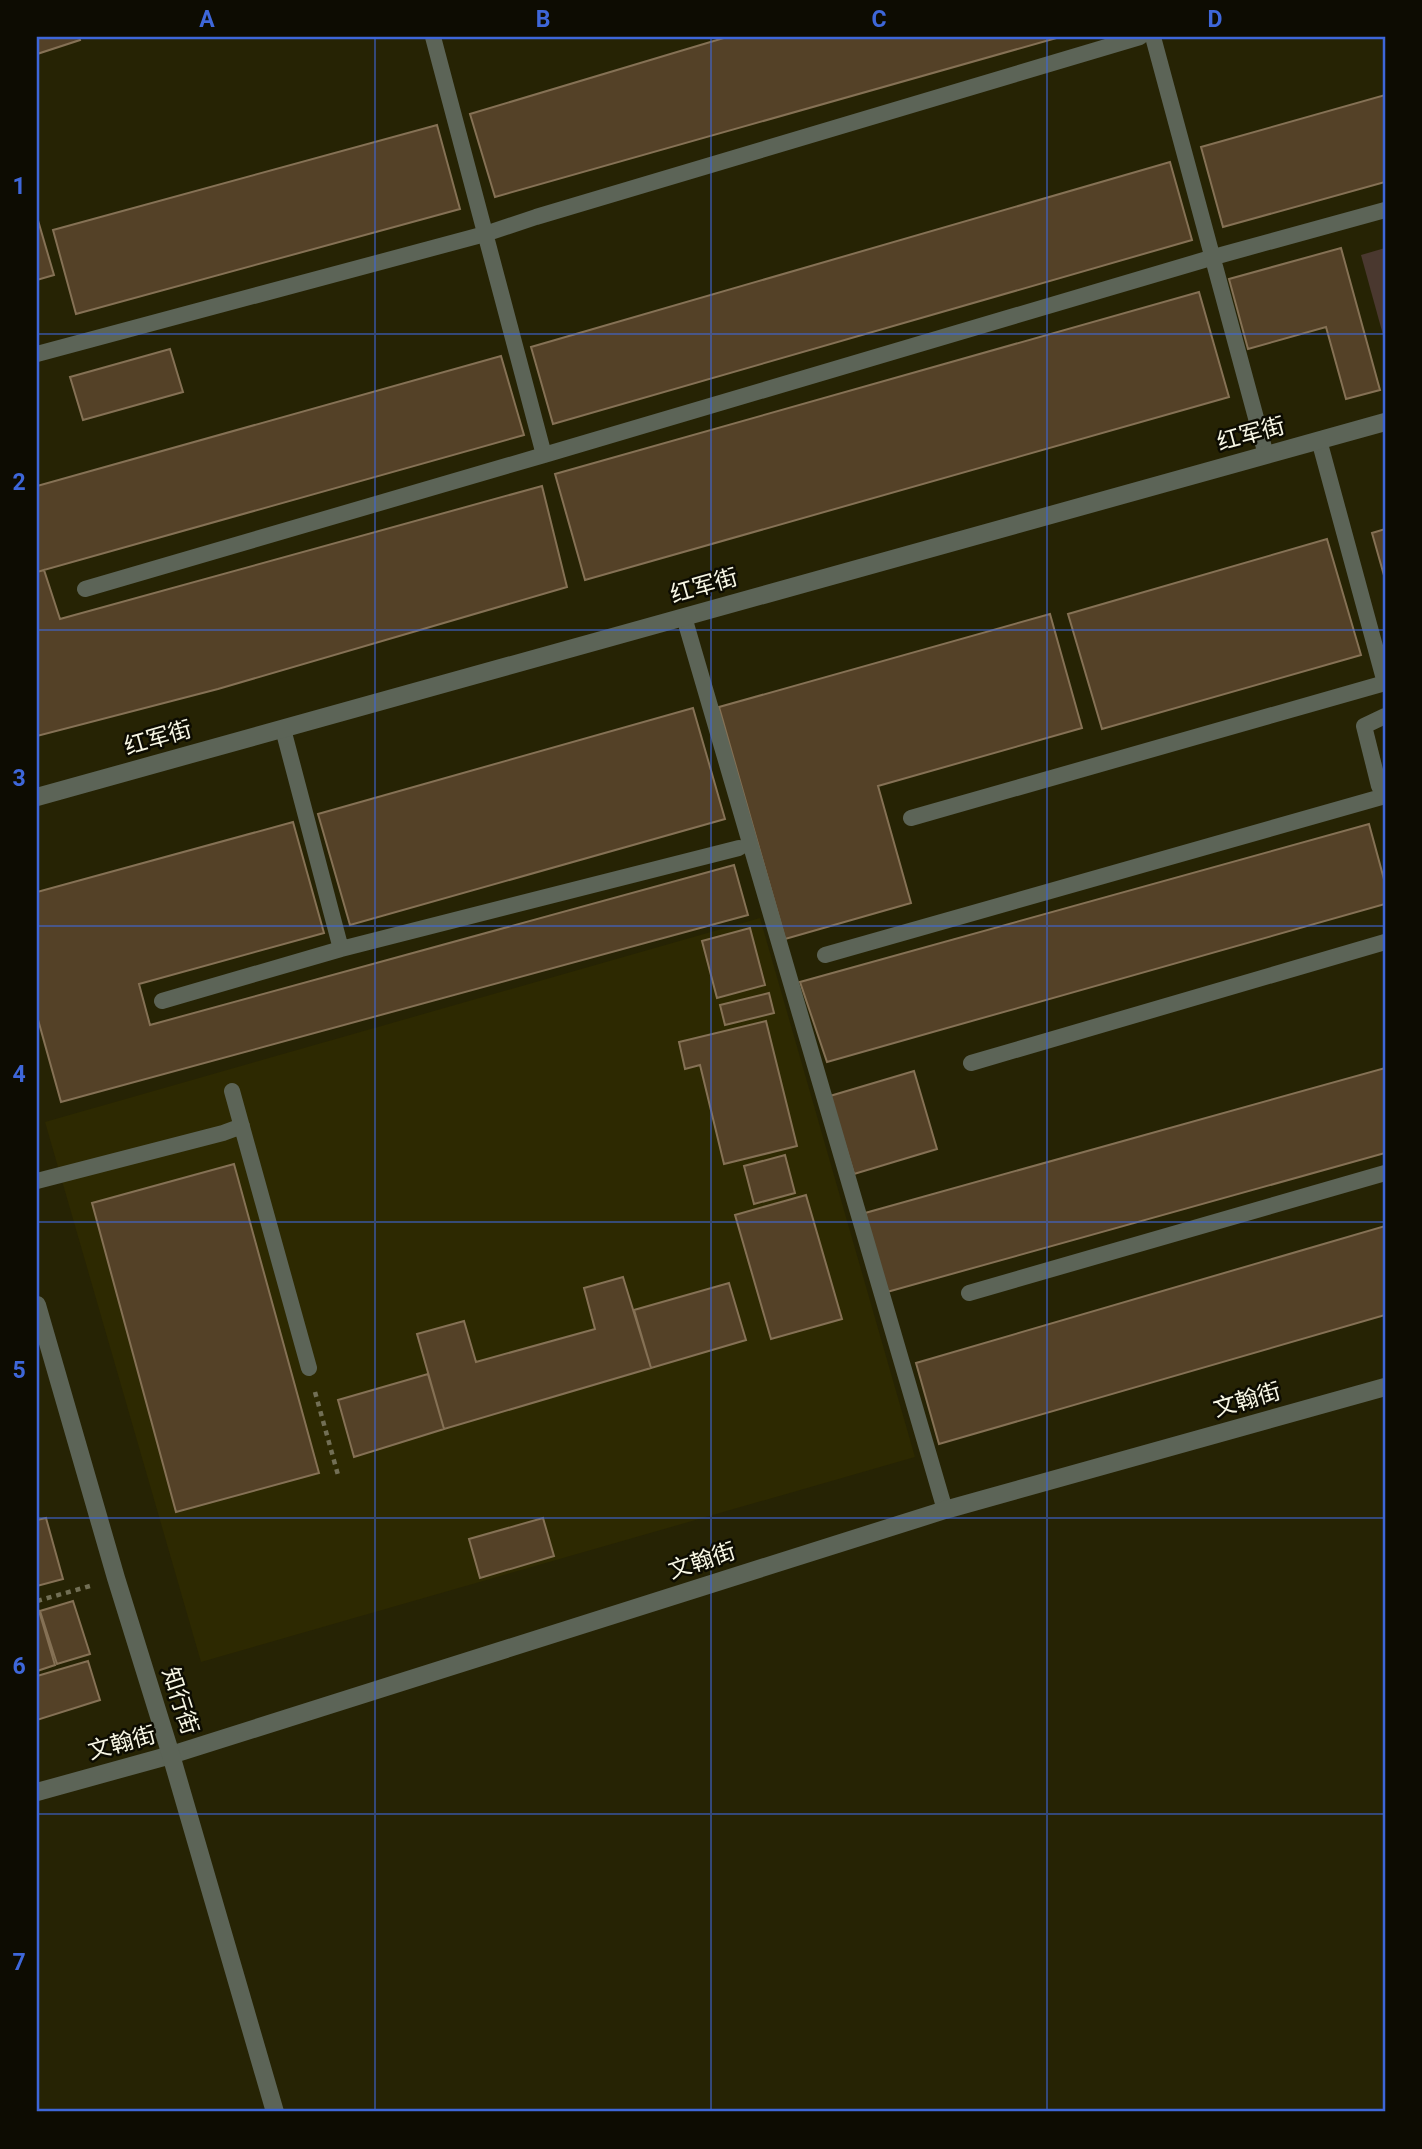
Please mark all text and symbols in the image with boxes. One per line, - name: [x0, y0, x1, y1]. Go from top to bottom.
- text: A: [199, 6, 215, 33]
- text: B: [536, 6, 550, 33]
- text: C: [871, 6, 887, 33]
- text: D: [1208, 6, 1222, 33]
- text: 1: [12, 173, 26, 200]
- street label: 红军街: [1214, 412, 1288, 456]
- text: 2: [12, 469, 26, 496]
- street label: 红军街: [667, 564, 741, 608]
- street label: 红军街: [121, 716, 195, 760]
- text: 3: [12, 765, 26, 792]
- text: 4: [12, 1061, 26, 1088]
- text: 5: [12, 1357, 26, 1384]
- street label: 文翰街: [1210, 1378, 1284, 1422]
- street label: 文翰街: [665, 1537, 739, 1585]
- text: 6: [12, 1653, 26, 1680]
- street label: 知行街: [156, 1664, 204, 1738]
- street label: 文翰街: [85, 1721, 159, 1765]
- text: 7: [12, 1949, 26, 1976]

